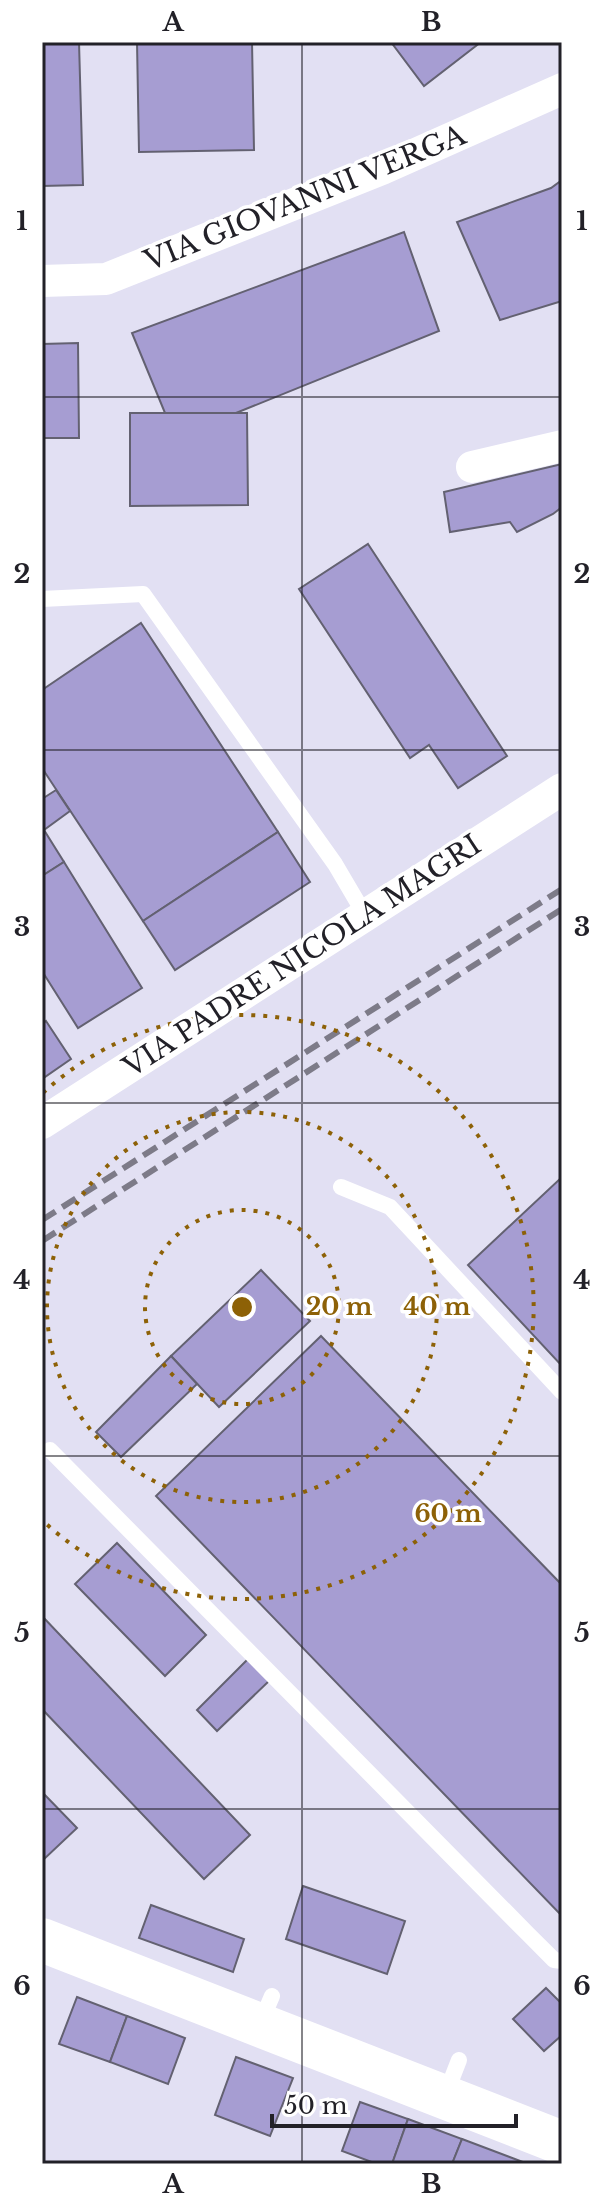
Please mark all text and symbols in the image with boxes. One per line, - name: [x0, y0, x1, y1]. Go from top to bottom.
- text: A: [161, 6, 184, 38]
- text: B: [421, 6, 441, 38]
- street label: VIA GIOVANNI VERGA: [138, 117, 471, 279]
- text: 1: [16, 205, 28, 237]
- text: 1: [576, 205, 588, 237]
- text: 2: [14, 558, 30, 590]
- text: 2: [574, 558, 590, 590]
- street label: VIA PADRE NICOLA MAGRI: [116, 827, 488, 1086]
- text: 3: [14, 911, 30, 943]
- text: 3: [574, 911, 590, 943]
- text: 4: [13, 1264, 31, 1296]
- text: 4: [573, 1264, 591, 1296]
- text: 20 m: [306, 1292, 373, 1321]
- text: 40 m: [404, 1292, 471, 1321]
- centre of rings: [228, 1293, 256, 1321]
- text: 60 m: [414, 1499, 482, 1528]
- text: 5: [14, 1617, 30, 1649]
- text: 5: [574, 1617, 590, 1649]
- text: 6: [13, 1970, 31, 2002]
- text: 6: [573, 1970, 591, 2002]
- scale bar: [272, 2078, 516, 2128]
- text: 50 m: [284, 2091, 348, 2120]
- text: A: [161, 2168, 184, 2200]
- text: B: [421, 2168, 441, 2200]

